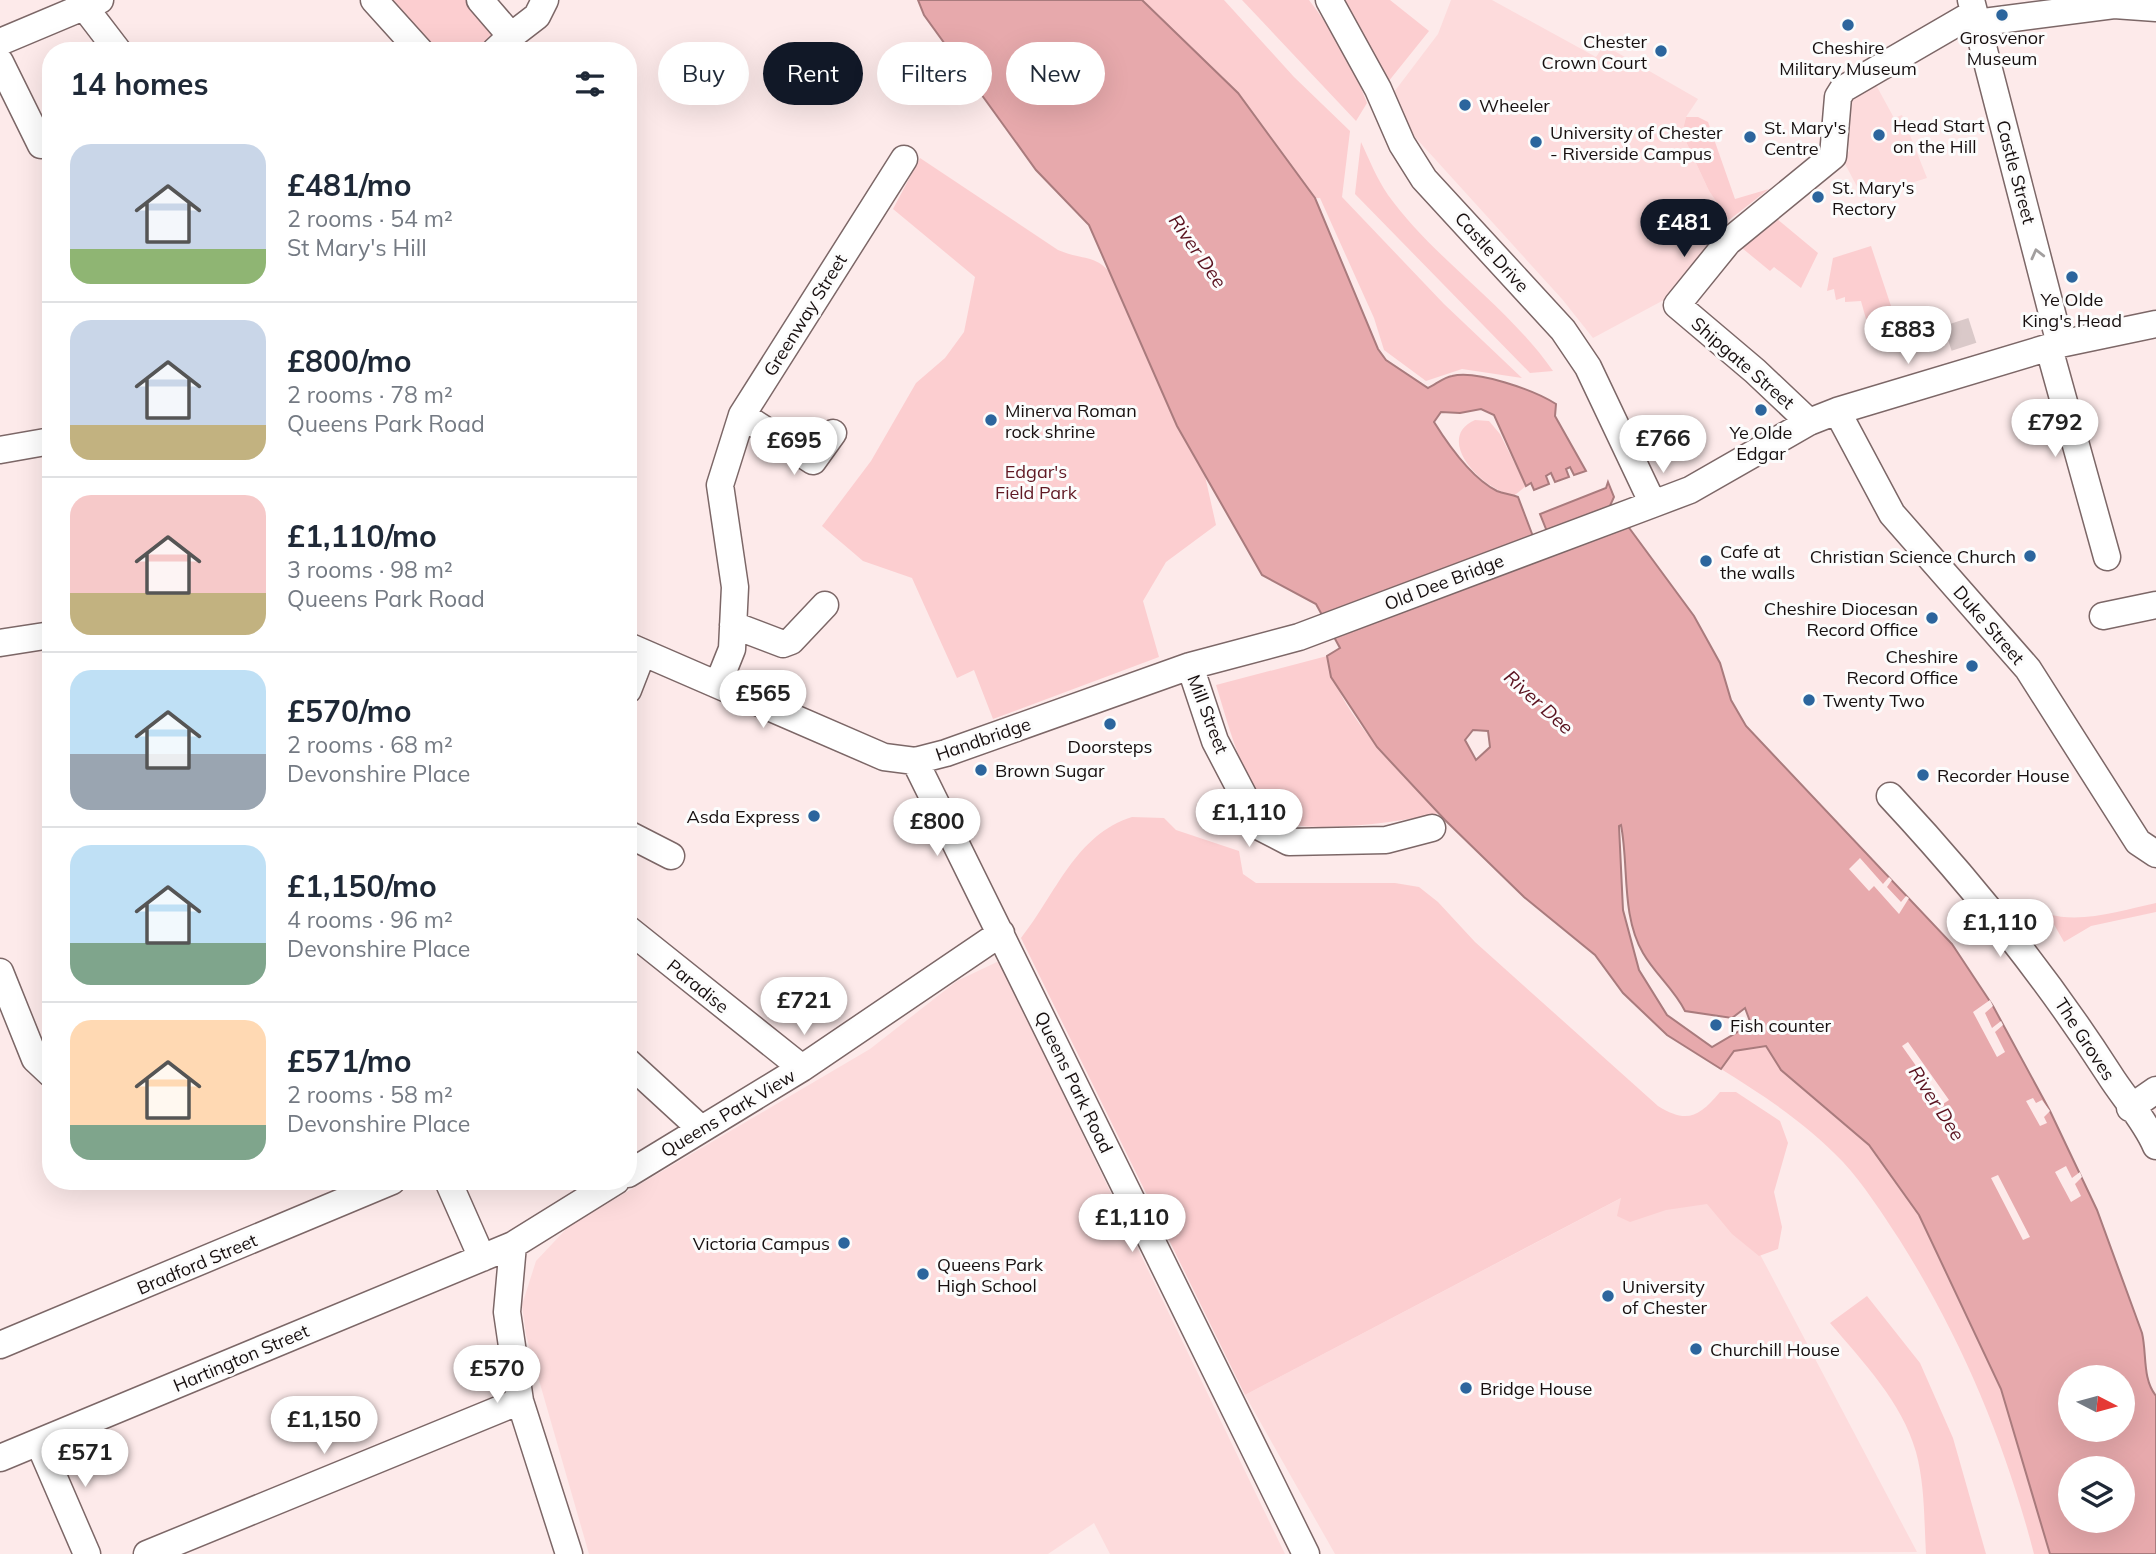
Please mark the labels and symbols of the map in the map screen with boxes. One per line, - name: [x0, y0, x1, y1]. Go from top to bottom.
- marker: Grosvenor Museum: [1994, 7, 2010, 23]
- marker: Cheshire Military Museum: [1840, 17, 1856, 33]
- place label: Grosvenor Museum: [1959, 26, 2045, 70]
- place label: Chester Crown Court: [1542, 30, 1647, 74]
- place label: Cheshire Military Museum: [1779, 36, 1917, 80]
- marker: Chester Crown Court: [1653, 43, 1669, 59]
- place label: Wheeler: [1479, 94, 1550, 117]
- marker: Wheeler: [1457, 97, 1473, 113]
- place label: Head Start on the Hill: [1893, 114, 1984, 158]
- place label: St. Mary's Centre: [1764, 116, 1846, 160]
- street label: Castle Street: [1991, 118, 2041, 226]
- place label: University of Chester - Riverside Campus: [1550, 121, 1723, 165]
- marker: Head Start on the Hill: [1871, 127, 1887, 143]
- marker: St. Mary's Centre: [1742, 129, 1758, 145]
- marker: University of Chester - Riverside Campus: [1528, 134, 1544, 150]
- place label: St. Mary's Rectory: [1832, 176, 1914, 220]
- marker: St. Mary's Rectory: [1810, 189, 1826, 205]
- pin: £481: [1643, 200, 1725, 259]
- street label: Castle Drive: [1450, 207, 1534, 297]
- water label: River Dee: [1164, 209, 1232, 293]
- one-way arrow: [2031, 248, 2045, 260]
- street label: Greenway Street: [758, 250, 852, 380]
- marker: Ye Olde King's Head: [2064, 269, 2080, 285]
- place label: Ye Olde King's Head: [2022, 288, 2122, 332]
- pin: £883: [1867, 306, 1949, 366]
- street label: Shipgate Street: [1687, 312, 1799, 414]
- place label: Minerva Roman rock shrine: [1005, 399, 1137, 443]
- pin: £792: [2014, 400, 2096, 459]
- marker: Ye Olde Edgar: [1753, 402, 1769, 418]
- marker: Minerva Roman rock shrine: [983, 412, 999, 428]
- pin: £766: [1622, 416, 1704, 475]
- pin: £695: [753, 418, 835, 477]
- place label: Ye Olde Edgar: [1729, 421, 1792, 465]
- park label: Edgar's Field Park: [995, 460, 1078, 504]
- place label: Cafe at the walls: [1720, 540, 1795, 584]
- place label: Christian Science Church: [1810, 545, 2016, 568]
- marker: Christian Science Church: [2022, 548, 2038, 564]
- street label: Old Dee Bridge: [1381, 549, 1507, 615]
- marker: Cafe at the walls: [1698, 553, 1714, 569]
- street label: Duke Street: [1948, 581, 2030, 669]
- place label: Cheshire Diocesan Record Office: [1764, 597, 1918, 641]
- marker: Cheshire Diocesan Record Office: [1924, 610, 1940, 626]
- place label: Cheshire Record Office: [1846, 645, 1958, 689]
- marker: Cheshire Record Office: [1964, 658, 1980, 674]
- water label: River Dee: [1500, 665, 1578, 739]
- pin: £565: [722, 670, 804, 730]
- street label: Mill Street: [1182, 671, 1234, 757]
- place label: Twenty Two: [1823, 689, 1925, 712]
- marker: Twenty Two: [1801, 692, 1817, 708]
- street label: Handbridge: [932, 712, 1034, 766]
- marker: Doorsteps: [1102, 716, 1118, 732]
- place label: Doorsteps: [1067, 735, 1153, 758]
- place label: Brown Sugar: [995, 759, 1105, 782]
- marker: Brown Sugar: [973, 762, 989, 778]
- place label: Recorder House: [1937, 764, 2069, 787]
- marker: Recorder House: [1915, 767, 1931, 783]
- pin: £1,110: [1192, 790, 1306, 849]
- pin: £800: [896, 798, 978, 858]
- place label: Asda Express: [687, 805, 800, 828]
- marker: Asda Express: [806, 808, 822, 824]
- pin: £1,110: [1943, 900, 2057, 959]
- street label: Paradise: [662, 954, 734, 1018]
- pin: £721: [763, 978, 845, 1037]
- street label: The Groves: [2050, 993, 2120, 1085]
- street label: Queens Park Road: [1030, 1007, 1118, 1157]
- place label: Fish counter: [1730, 1014, 1832, 1037]
- marker: Fish counter: [1708, 1017, 1724, 1033]
- water label: River Dee: [1904, 1061, 1970, 1145]
- street label: Queens Park View: [657, 1064, 800, 1162]
- pin: £1,110: [1075, 1194, 1189, 1254]
- street label: Bradford Street: [134, 1228, 260, 1300]
- place label: Victoria Campus: [693, 1232, 830, 1255]
- marker: Victoria Campus: [836, 1235, 852, 1251]
- place label: Queens Park High School: [937, 1253, 1044, 1297]
- marker: Queens Park High School: [915, 1266, 931, 1282]
- place label: University of Chester: [1622, 1275, 1707, 1319]
- marker: University of Chester: [1600, 1288, 1616, 1304]
- street label: Hartington Street: [170, 1319, 312, 1397]
- place label: Churchill House: [1710, 1338, 1840, 1361]
- marker: Churchill House: [1688, 1341, 1704, 1357]
- pin: £570: [456, 1346, 538, 1405]
- north arrow: [2058, 1365, 2135, 1442]
- place label: Bridge House: [1480, 1377, 1592, 1400]
- marker: Bridge House: [1458, 1380, 1474, 1396]
- pin: £1,150: [267, 1396, 381, 1456]
- pin: £571: [44, 1430, 126, 1489]

